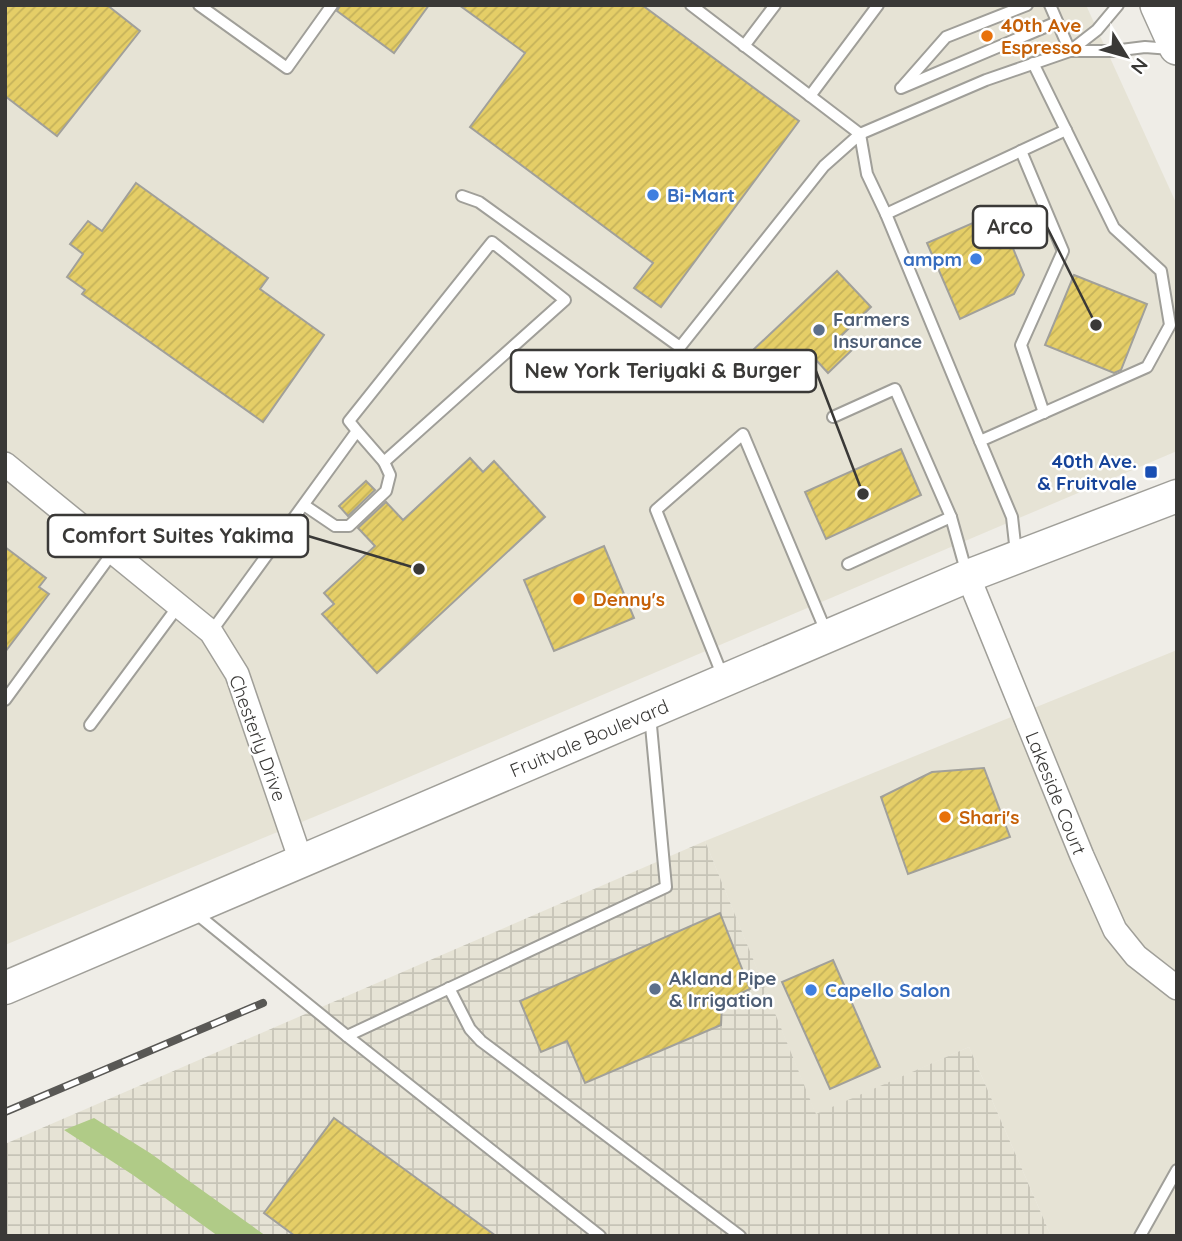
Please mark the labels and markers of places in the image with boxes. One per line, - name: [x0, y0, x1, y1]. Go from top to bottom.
- place label: 40th Ave Espresso: [1001, 13, 1082, 59]
- marker: 40th Ave Espresso: [979, 28, 995, 44]
- place label: Bi-Mart: [667, 183, 735, 207]
- marker: Bi-Mart: [645, 187, 661, 203]
- callout: Arco: [973, 206, 1047, 248]
- place label: ampm: [903, 247, 962, 271]
- marker: ampm: [968, 251, 984, 267]
- place label: Farmers Insurance: [833, 307, 922, 353]
- marker: Farmers Insurance: [811, 322, 827, 338]
- callout: New York Teriyaki & Burger: [511, 350, 816, 392]
- place label: 40th Ave. & Fruitvale: [1037, 449, 1137, 495]
- marker: 40th Ave. & Fruitvale: [1143, 464, 1159, 480]
- callout: Comfort Suites Yakima: [48, 515, 308, 557]
- place label: Denny's: [593, 587, 665, 611]
- marker: Denny's: [571, 591, 587, 607]
- place label: Shari's: [959, 805, 1019, 829]
- marker: Shari's: [937, 809, 953, 825]
- place label: Akland Pipe & Irrigation: [669, 966, 777, 1012]
- place label: Capello Salon: [825, 978, 951, 1002]
- marker: Akland Pipe & Irrigation: [647, 981, 663, 997]
- marker: Capello Salon: [803, 982, 819, 998]

